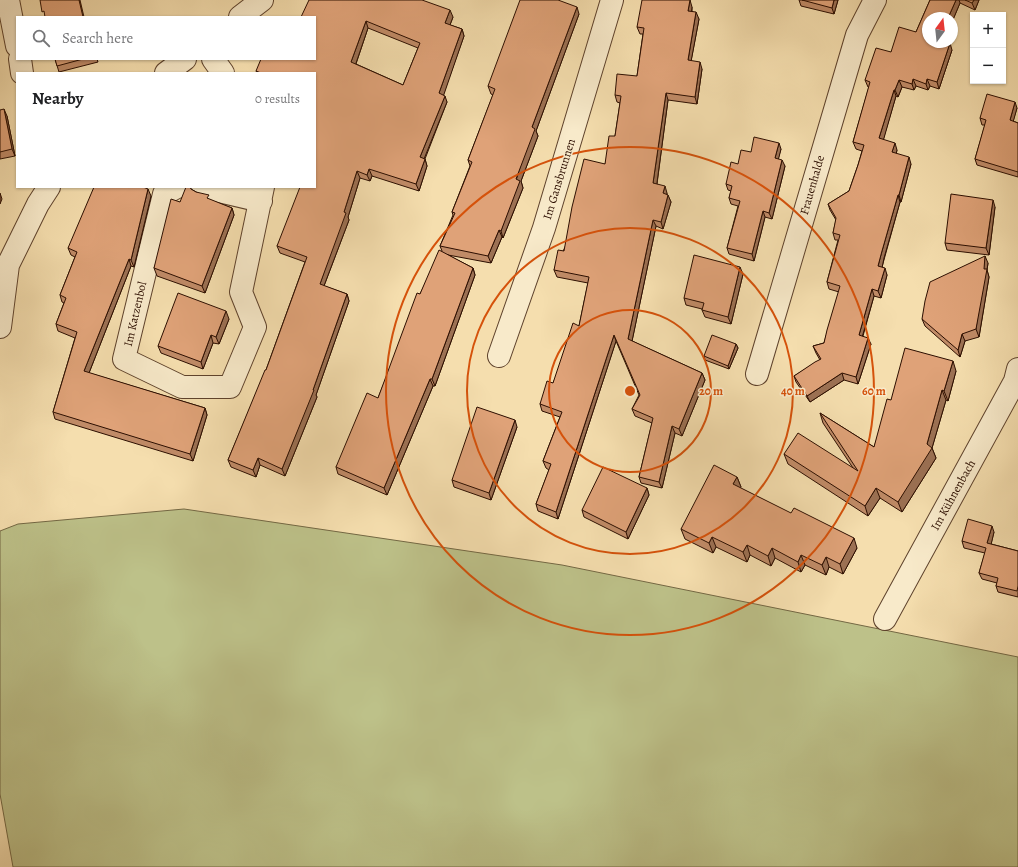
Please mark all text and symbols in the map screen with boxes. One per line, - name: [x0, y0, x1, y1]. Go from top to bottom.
- north arrow: [922, 12, 958, 48]
- map controls: [970, 12, 1006, 84]
- button: +: [970, 12, 1006, 48]
- search box: [16, 16, 316, 60]
- icon: search: [30, 27, 52, 49]
- text: Search here: [62, 28, 133, 48]
- button: −: [970, 48, 1006, 84]
- text: Nearby: [32, 87, 83, 110]
- text: 0 results: [255, 90, 300, 107]
- street label: Im Gansbrunnen: [539, 136, 579, 221]
- street label: Frauenhalde: [796, 153, 828, 217]
- street label: Im Katzenbol: [120, 280, 150, 348]
- text: 20 m: [699, 383, 723, 399]
- text: 40 m: [781, 383, 805, 399]
- text: 60 m: [862, 383, 886, 399]
- centre of rings: [623, 384, 637, 398]
- street label: Im Kühnenbach: [927, 456, 979, 533]

